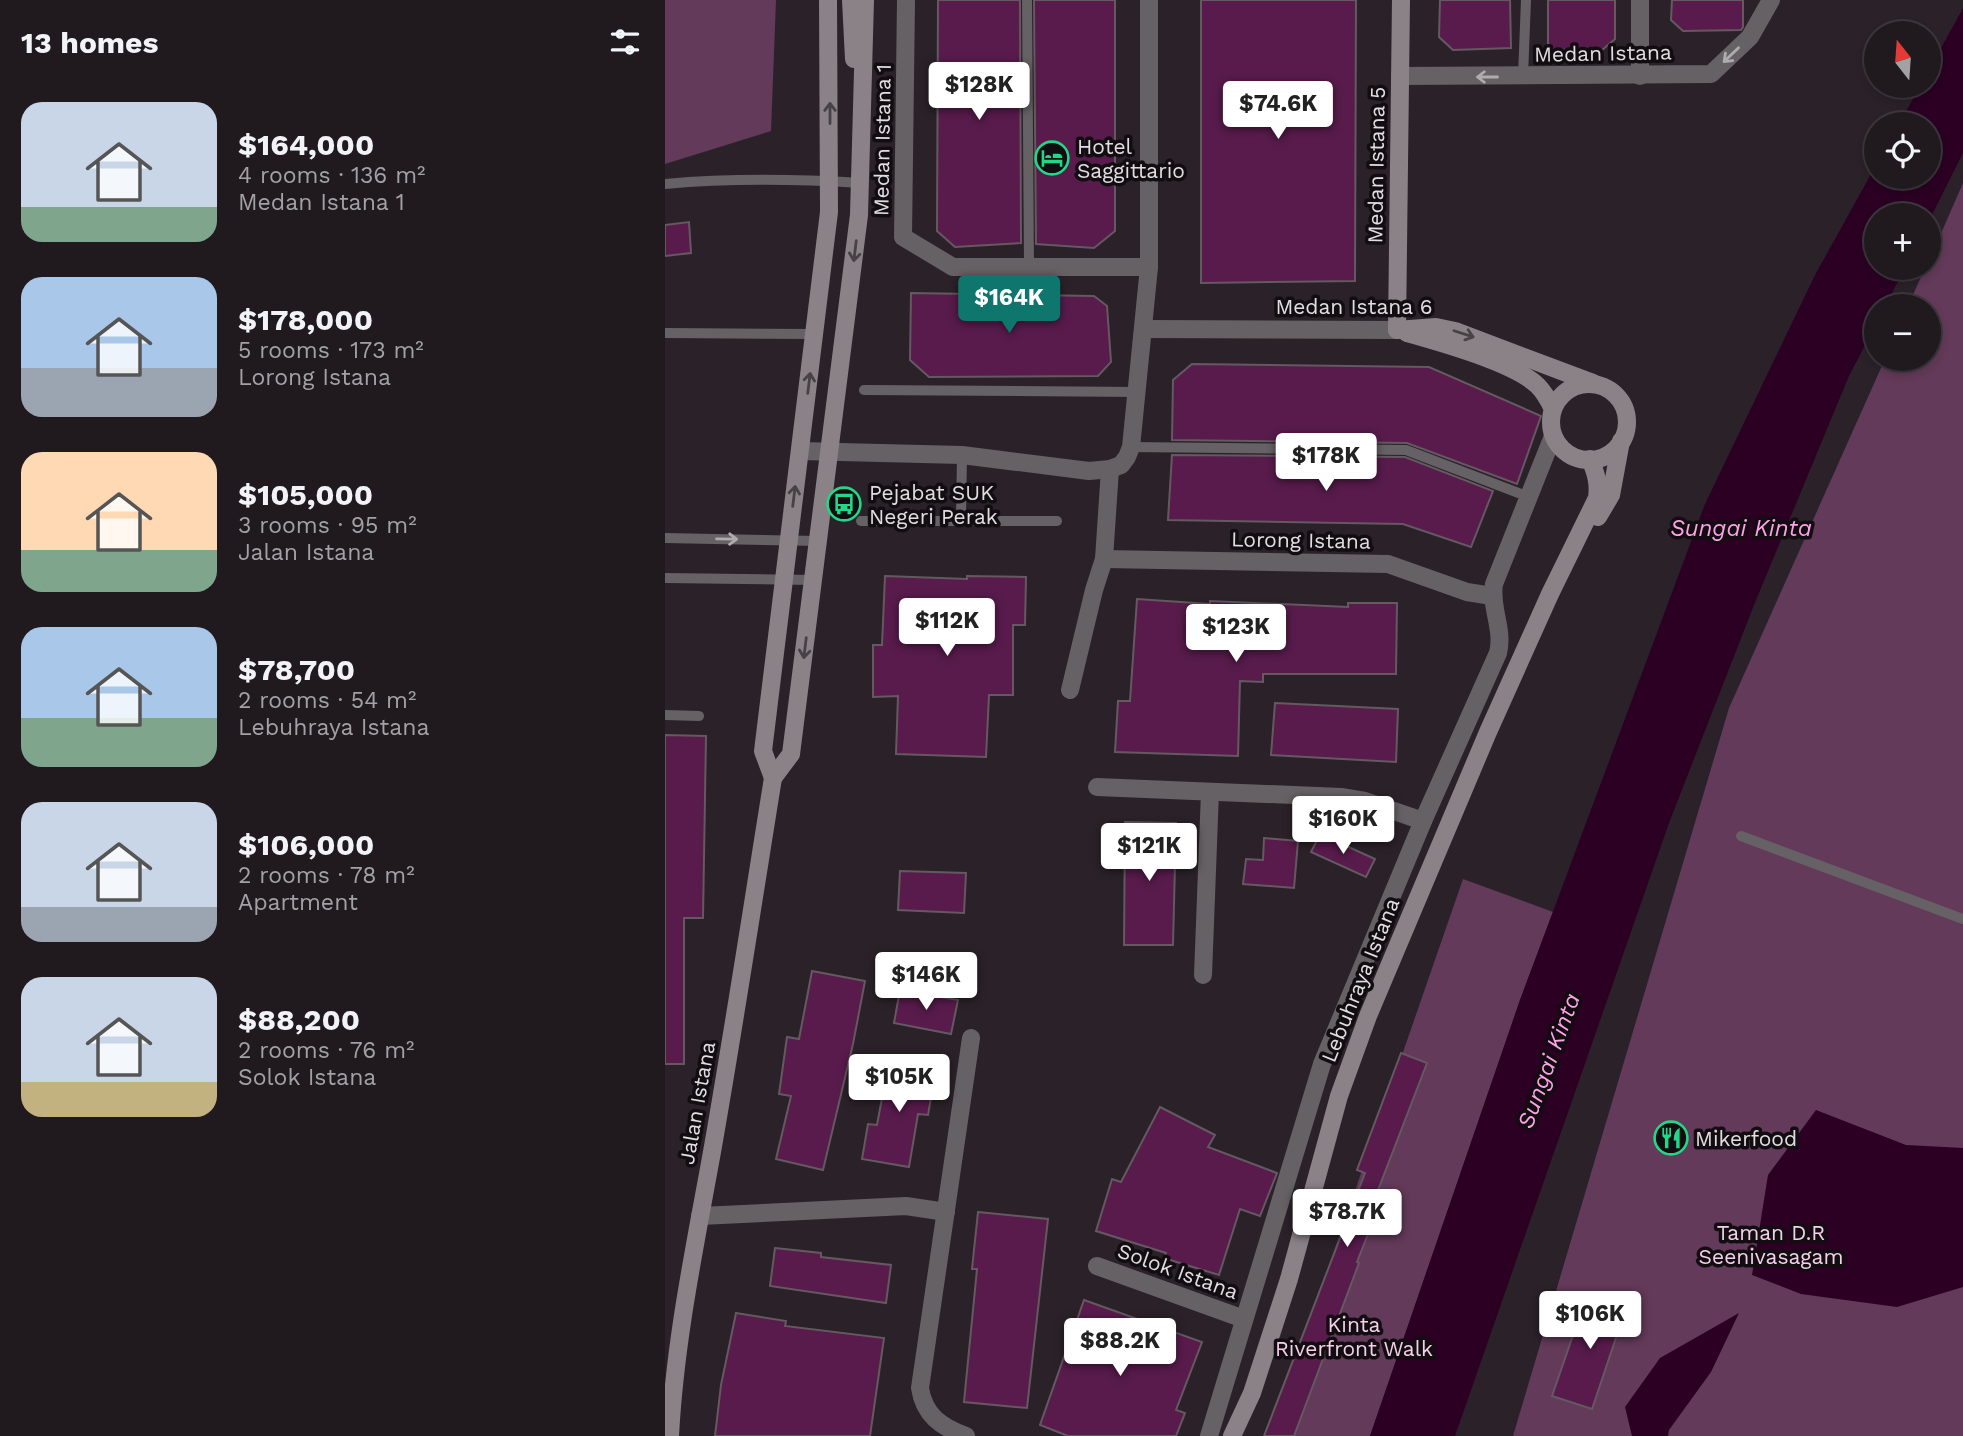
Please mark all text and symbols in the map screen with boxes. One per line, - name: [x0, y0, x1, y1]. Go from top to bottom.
- north arrow: [1864, 21, 1941, 98]
- map controls: [1864, 21, 1941, 371]
- icon: filters: [606, 23, 644, 61]
- text: 13 homes: [21, 25, 158, 60]
- street label: Medan Istana: [1534, 39, 1672, 67]
- one-way arrow: [1723, 46, 1740, 63]
- pin: $128K: [930, 62, 1028, 122]
- street label: Medan Istana 1: [868, 64, 896, 216]
- one-way arrow: [1476, 70, 1499, 84]
- text: $128K: [945, 71, 1013, 98]
- pin: $74.6K: [1221, 82, 1335, 141]
- street label: Medan Istana 5: [1362, 86, 1390, 244]
- text: $74.6K: [1239, 90, 1317, 117]
- one-way arrow: [823, 101, 837, 124]
- button: locate: [1864, 112, 1941, 189]
- text: $164,000: [238, 127, 374, 162]
- icon: home: [77, 130, 161, 214]
- place label: Hotel Saggittario: [1077, 134, 1185, 183]
- hotel icon: Hotel Saggittario: [1033, 139, 1071, 177]
- text: 4 rooms · 136 m²: [238, 162, 426, 189]
- text: Medan Istana 1: [238, 189, 405, 216]
- button: +: [1864, 203, 1941, 280]
- one-way arrow: [848, 239, 861, 262]
- pin: $164K: [960, 276, 1058, 335]
- text: $164K: [974, 284, 1044, 311]
- street label: Medan Istana 6: [1275, 294, 1433, 319]
- button: −: [1864, 294, 1941, 371]
- text: $178,000: [238, 302, 373, 337]
- icon: home: [77, 305, 161, 389]
- one-way arrow: [1452, 329, 1474, 341]
- text: 5 rooms · 173 m²: [238, 337, 424, 364]
- text: Lorong Istana: [238, 364, 391, 391]
- one-way arrow: [802, 372, 815, 395]
- pin: $178K: [1277, 434, 1375, 493]
- text: $178K: [1292, 442, 1360, 469]
- text: $105,000: [238, 477, 373, 512]
- icon: home: [77, 480, 161, 564]
- place label: Pejabat SUK Negeri Perak: [869, 480, 998, 529]
- one-way arrow: [788, 485, 801, 507]
- bus stop icon: Pejabat SUK Negeri Perak: [825, 485, 863, 523]
- text: 3 rooms · 95 m²: [238, 512, 417, 539]
- water label: Sungai Kinta: [1670, 515, 1812, 542]
- street label: Lorong Istana: [1231, 526, 1371, 554]
- one-way arrow: [715, 532, 738, 546]
- text: Jalan Istana: [238, 539, 374, 566]
- pin: $112K: [898, 598, 996, 658]
- pin: $123K: [1187, 604, 1285, 664]
- text: $112K: [915, 607, 979, 634]
- text: $123K: [1202, 613, 1270, 640]
- one-way arrow: [799, 636, 812, 658]
- text: $78,700: [238, 652, 355, 687]
- icon: home: [77, 655, 161, 739]
- text: 2 rooms · 54 m²: [238, 687, 416, 714]
- text: Lebuhraya Istana: [238, 714, 429, 741]
- pin: $160K: [1294, 796, 1392, 856]
- text: $160K: [1308, 805, 1378, 832]
- pin: $121K: [1100, 824, 1198, 883]
- text: $106,000: [238, 827, 374, 862]
- icon: home: [77, 830, 161, 914]
- text: $121K: [1117, 832, 1181, 859]
- text: 2 rooms · 78 m²: [238, 862, 415, 889]
- text: Apartment: [238, 889, 358, 916]
- street label: Lebuhraya Istana: [1316, 894, 1404, 1066]
- pin: $146K: [877, 953, 975, 1012]
- text: $146K: [891, 961, 961, 988]
- water label: Sungai Kinta: [1512, 990, 1586, 1132]
- text: $88,200: [238, 1002, 360, 1037]
- icon: home: [77, 1005, 161, 1089]
- text: 2 rooms · 76 m²: [238, 1037, 414, 1064]
- street label: Jalan Istana: [674, 1039, 720, 1166]
- pin: $105K: [850, 1054, 948, 1114]
- text: $105K: [865, 1063, 933, 1090]
- text: Solok Istana: [238, 1064, 376, 1091]
- restaurant icon: Mikerfood: [1652, 1119, 1690, 1157]
- place label: Mikerfood: [1695, 1126, 1797, 1151]
- pin: $78.7K: [1290, 1190, 1404, 1249]
- text: $78.7K: [1309, 1198, 1385, 1225]
- park label: Taman D.R Seenivasagam: [1699, 1220, 1843, 1269]
- street label: Solok Istana: [1114, 1238, 1242, 1304]
- pin: $106K: [1541, 1292, 1639, 1351]
- text: $106K: [1555, 1300, 1625, 1327]
- park label: Kinta Riverfront Walk: [1275, 1312, 1433, 1361]
- pin: $88.2K: [1063, 1318, 1177, 1378]
- text: $88.2K: [1080, 1327, 1160, 1354]

